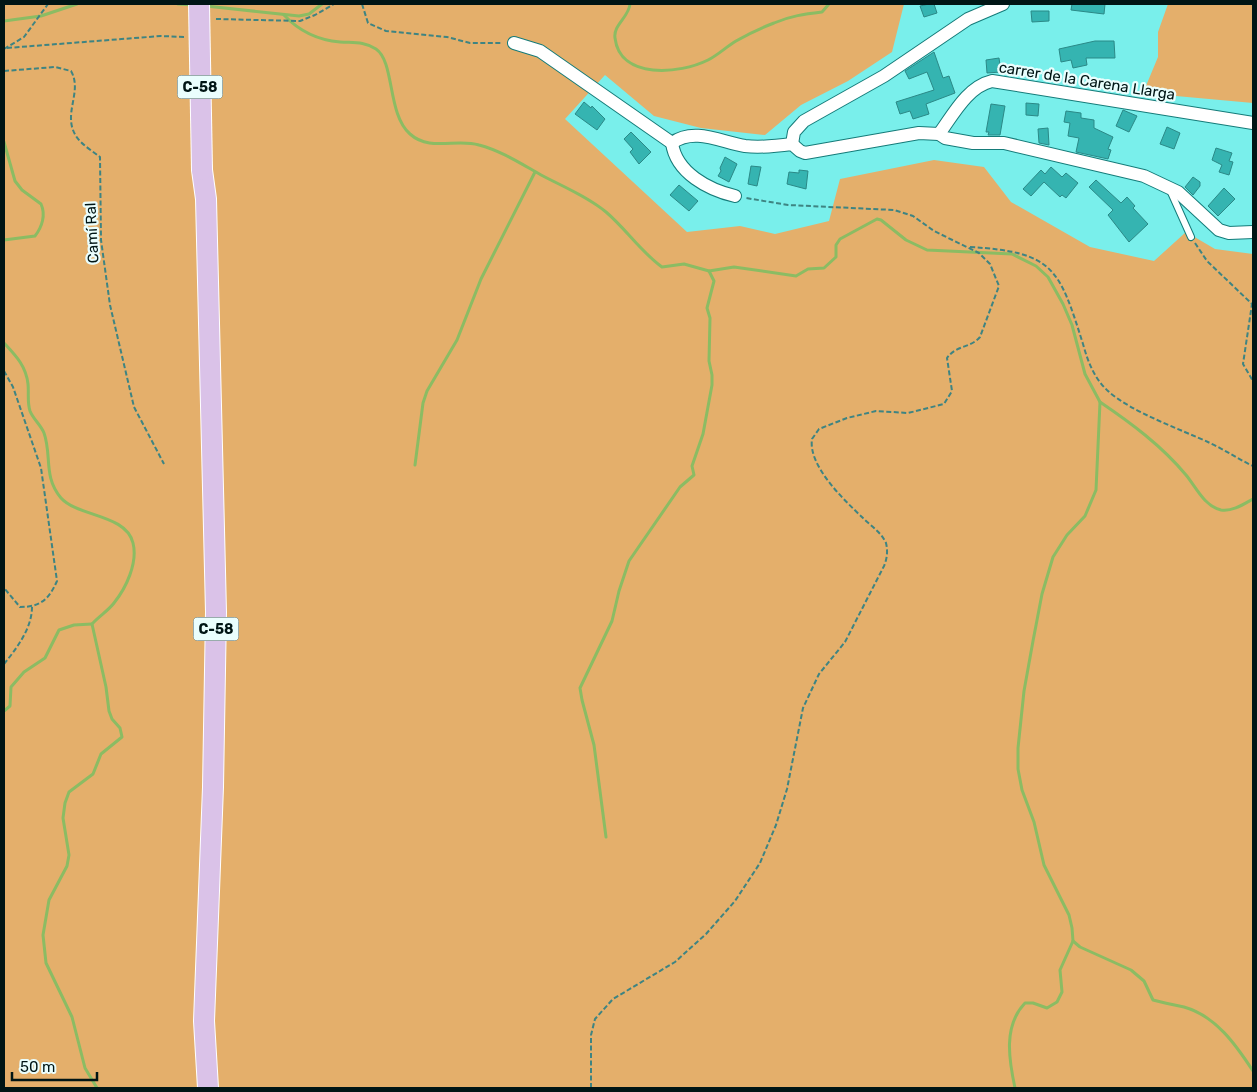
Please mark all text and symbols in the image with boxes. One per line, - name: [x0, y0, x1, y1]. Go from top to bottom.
- street label: carrer de la Carena Llarga: [998, 58, 1176, 104]
- road number: C-58: [178, 75, 222, 98]
- street label: Camí Ral: [81, 202, 103, 264]
- road number: C-58: [194, 618, 238, 640]
- scale bar: [12, 1050, 98, 1082]
- text: 50 m: [20, 1058, 55, 1076]

